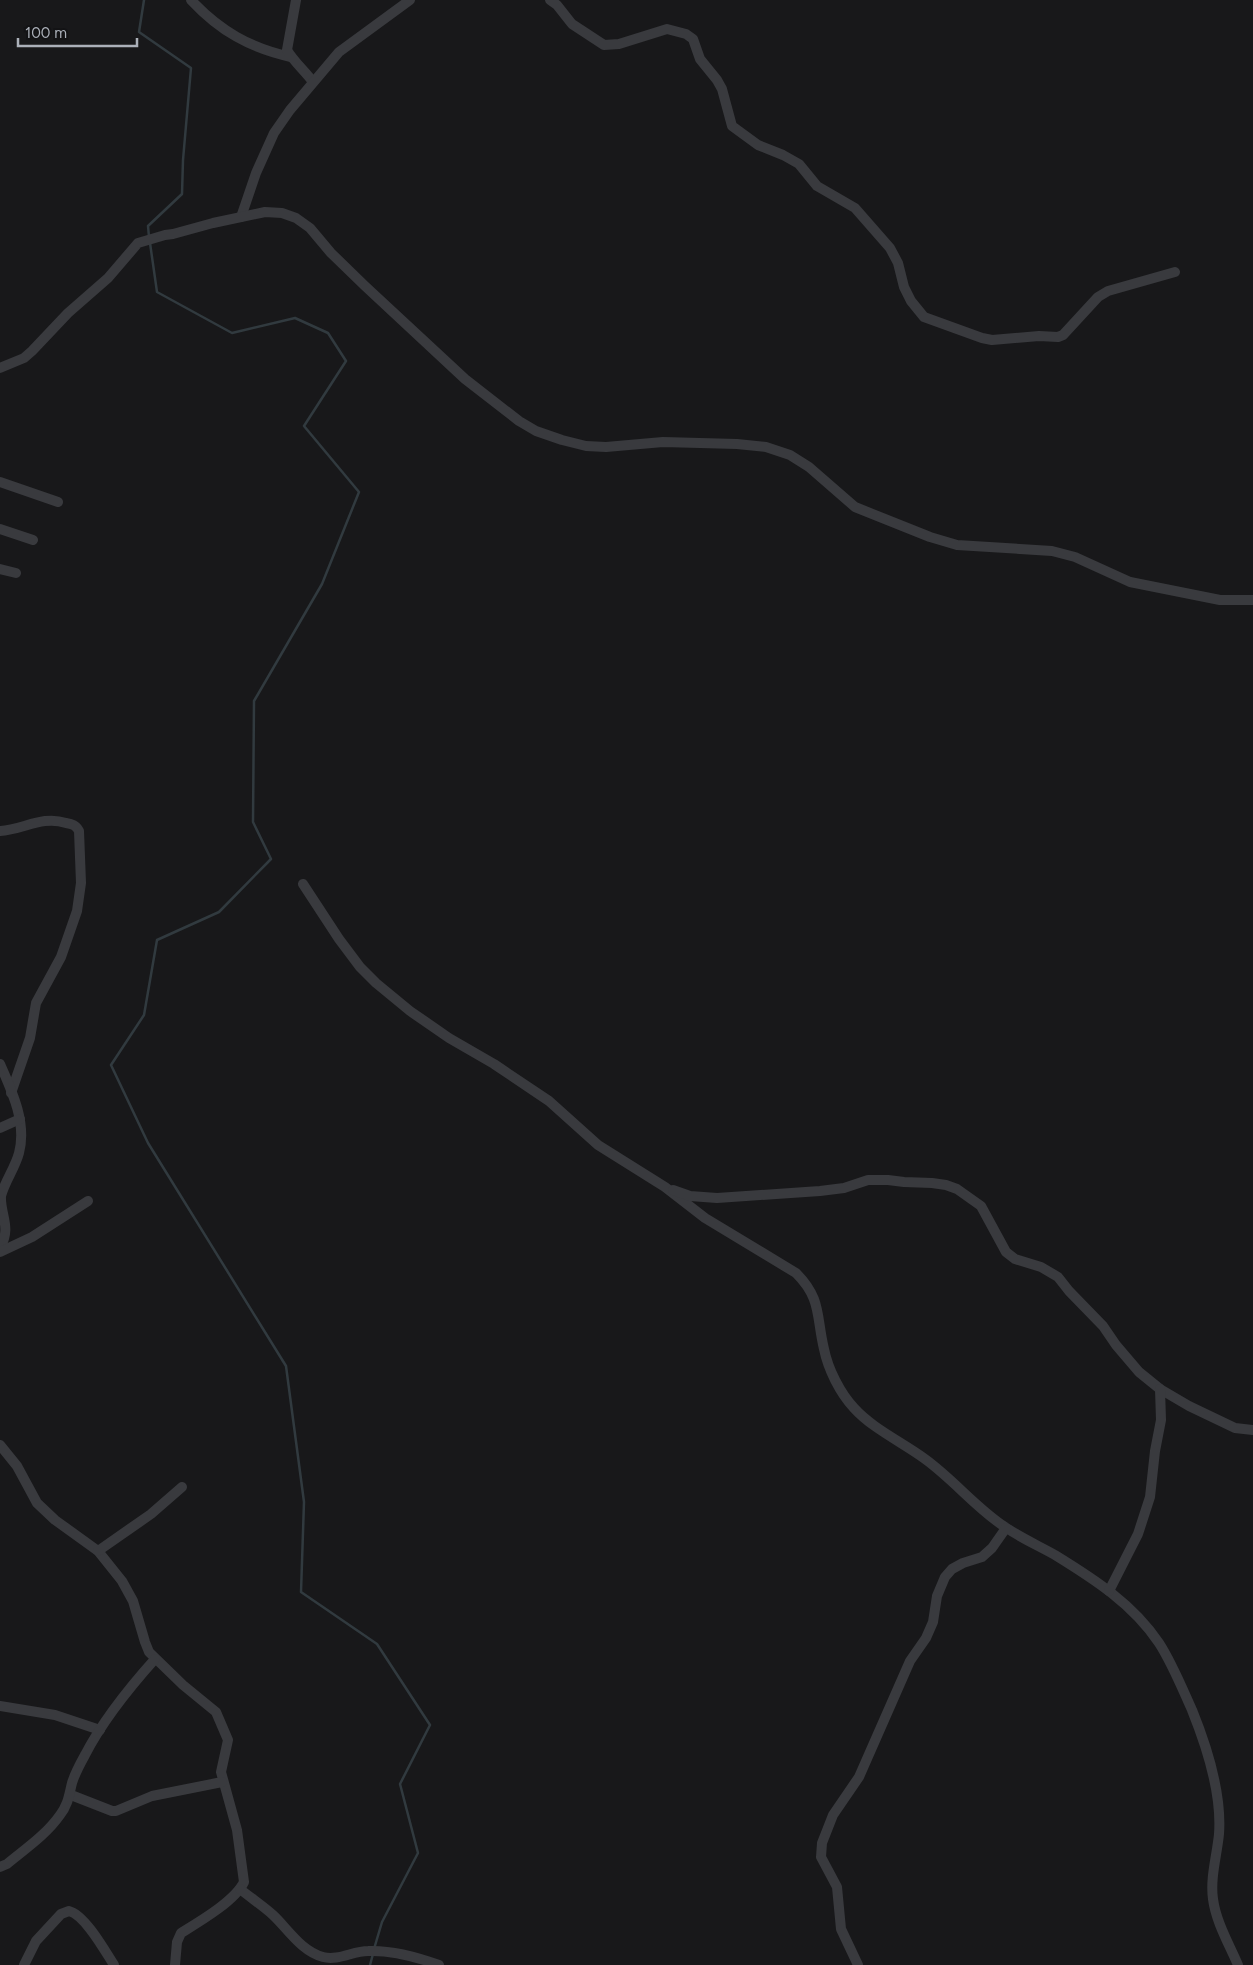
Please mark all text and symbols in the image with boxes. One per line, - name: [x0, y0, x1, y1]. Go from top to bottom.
- scale bar: [18, 15, 136, 47]
- text: 100 m: [25, 24, 67, 42]

